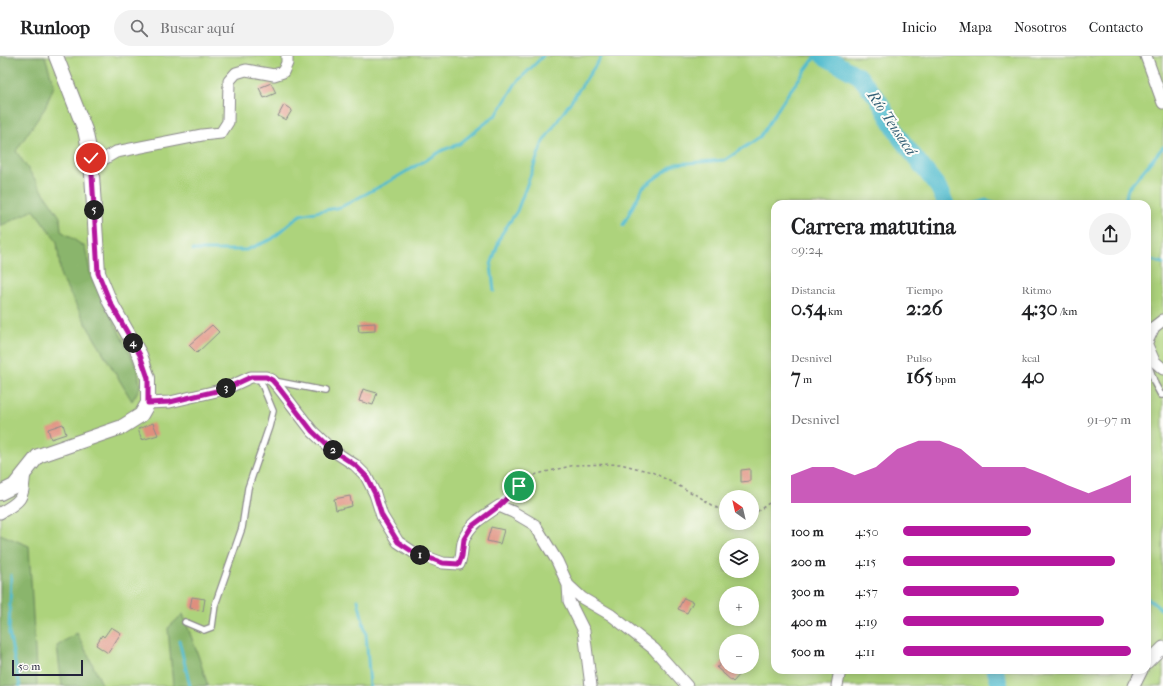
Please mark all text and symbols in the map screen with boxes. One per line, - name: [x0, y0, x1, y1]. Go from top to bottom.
- search box: [114, 10, 394, 46]
- text: Runloop: [20, 17, 90, 39]
- icon: search: [128, 17, 150, 39]
- text: Buscar aquí: [160, 19, 235, 37]
- text: Inicio: [902, 19, 937, 36]
- text: Mapa: [959, 19, 992, 36]
- text: Nosotros: [1014, 19, 1067, 36]
- text: Contacto: [1089, 19, 1143, 36]
- water label: Río Teusacá: [863, 86, 921, 161]
- pin: [74, 141, 108, 175]
- icon: check: [80, 147, 102, 169]
- pin: 5: [84, 200, 104, 220]
- text: 5: [92, 203, 96, 216]
- button: share: [1089, 213, 1131, 255]
- text: Carrera matutina: [791, 214, 956, 240]
- text: 09:24: [791, 242, 823, 257]
- text: Distancia: [791, 284, 835, 297]
- text: Tiempo: [906, 284, 943, 297]
- text: Ritmo: [1022, 284, 1051, 297]
- text: 0.54: [791, 297, 826, 320]
- text: 2:26: [906, 297, 943, 320]
- text: 4:30: [1022, 297, 1058, 320]
- text: km: [826, 305, 843, 318]
- text: /km: [1058, 305, 1077, 318]
- pin: 4: [123, 333, 143, 353]
- text: 4: [130, 336, 136, 349]
- text: Desnivel: [791, 352, 832, 365]
- text: Pulso: [906, 352, 932, 365]
- text: kcal: [1022, 352, 1040, 365]
- text: 7: [791, 365, 801, 388]
- text: 165: [906, 365, 933, 388]
- text: 40: [1022, 365, 1045, 388]
- text: m: [801, 373, 812, 386]
- text: bpm: [933, 373, 956, 386]
- pin: 3: [216, 378, 236, 398]
- text: 3: [224, 381, 228, 394]
- text: Desnivel: [791, 412, 840, 427]
- text: 91–97 m: [1087, 412, 1131, 427]
- pin: 2: [323, 440, 343, 460]
- text: 2: [330, 443, 336, 456]
- pin: [502, 469, 536, 503]
- icon: arrive: [508, 475, 530, 497]
- north arrow: [719, 490, 759, 530]
- map controls: [719, 490, 759, 674]
- text: 100 m: [791, 524, 824, 539]
- text: 4:50: [855, 524, 879, 539]
- button: layers: [719, 538, 759, 578]
- pin: 1: [410, 545, 430, 565]
- text: 1: [418, 548, 422, 561]
- text: 200 m: [791, 554, 826, 569]
- text: 4:15: [855, 554, 876, 569]
- text: 300 m: [791, 584, 824, 599]
- text: 4:57: [855, 584, 878, 599]
- button: +: [719, 586, 759, 626]
- text: 400 m: [791, 614, 827, 629]
- text: 4:19: [855, 614, 877, 629]
- button: −: [719, 634, 759, 674]
- text: 500 m: [791, 644, 825, 659]
- text: 4:11: [855, 644, 875, 659]
- scale bar: [12, 658, 83, 677]
- text: 50 m: [18, 660, 40, 673]

